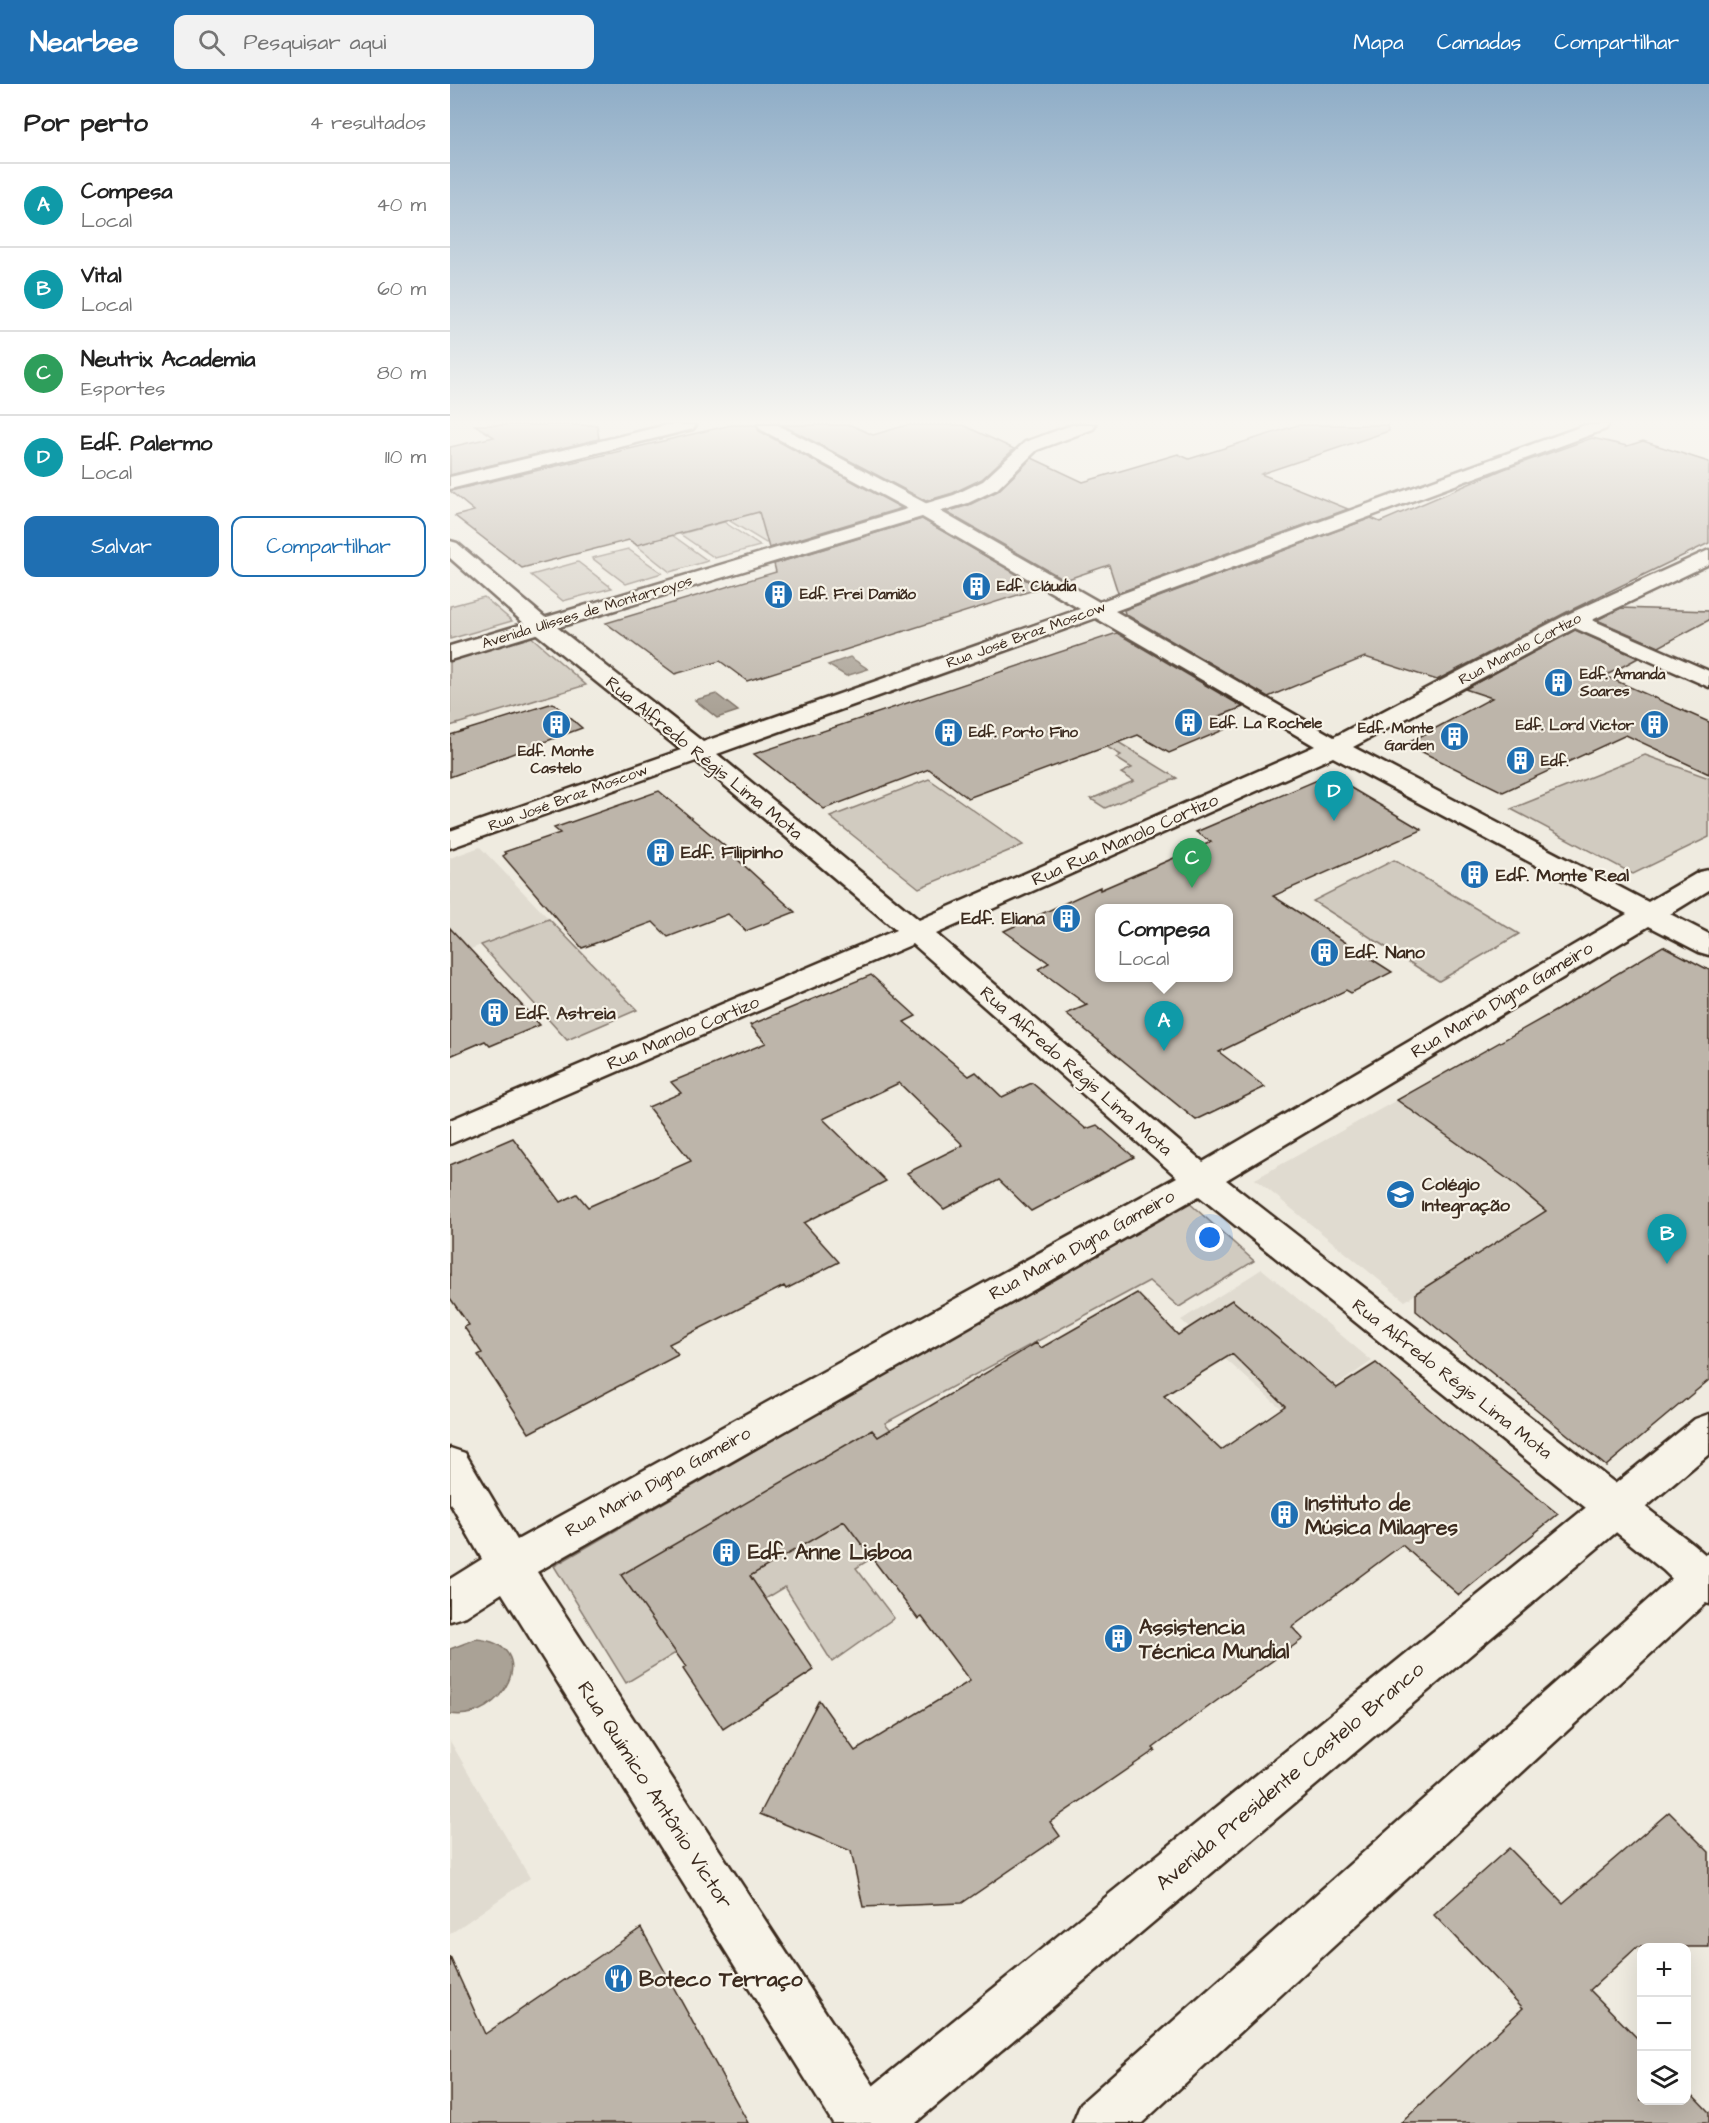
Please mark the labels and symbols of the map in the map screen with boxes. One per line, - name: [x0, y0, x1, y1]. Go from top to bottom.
- street label: Avenida Ulisses de Montarroyos: [479, 570, 696, 655]
- building icon: Edf. Cláudia: [960, 570, 992, 602]
- place label: Edf. Cláudia: [997, 576, 1077, 597]
- building icon: Edf. Frei Damião: [763, 578, 795, 610]
- place label: Edf. Frei Damião: [800, 584, 917, 605]
- street label: Rua José Braz Moscow: [943, 596, 1109, 674]
- street label: Rua Manolo Cortizo: [1455, 607, 1586, 690]
- place label: Edf. Amanda Soares: [1579, 664, 1666, 702]
- building icon: Edf. Amanda Soares: [1543, 667, 1575, 699]
- street label: Rua Alfredo Régis Lima Mota: [599, 670, 808, 846]
- building icon: Edf. La Rochele: [1173, 707, 1205, 739]
- building icon: Edf. Monte Castelo: [540, 708, 572, 740]
- building icon: Edf. Lord Victor: [1639, 709, 1671, 741]
- place label: Edf. La Rochele: [1210, 713, 1322, 734]
- place label: Edf. Lord Victor: [1516, 715, 1635, 736]
- building icon: Edf. Porto Fino: [932, 716, 964, 748]
- place label: Edf. Monte Garden: [1358, 718, 1434, 756]
- building icon: Edf. Monte Garden: [1439, 721, 1471, 753]
- place label: Edf. Porto Fino: [969, 722, 1079, 743]
- place label: Edf. Monte Castelo: [518, 741, 594, 779]
- building icon: Edf.: [1504, 745, 1536, 777]
- place label: Edf.: [1541, 751, 1569, 772]
- street label: Rua José Braz Moscow: [485, 759, 651, 837]
- pin: D: [1314, 772, 1354, 821]
- street label: Rua Rua Manolo Cortizo: [1028, 789, 1222, 891]
- building icon: Edf. Filipinho: [644, 836, 676, 868]
- pin: C: [1172, 838, 1212, 888]
- place label: Edf. Filipinho: [681, 840, 784, 865]
- building icon: Edf. Monte Real: [1459, 859, 1491, 891]
- place label: Edf. Monte Real: [1496, 863, 1629, 888]
- building icon: Edf. Eliana: [1050, 902, 1082, 934]
- place label: Edf. Eliana: [961, 906, 1046, 931]
- building icon: Edf. Nano: [1308, 936, 1340, 968]
- street label: Rua Maria Digna Gameiro: [1406, 936, 1598, 1065]
- place label: Edf. Nano: [1345, 940, 1426, 965]
- street label: Rua Alfredo Régis Lima Mota: [976, 982, 1176, 1160]
- street label: Rua Manolo Cortizo: [603, 990, 763, 1076]
- building icon: Edf. Astreia: [479, 997, 511, 1029]
- place label: Edf. Astreia: [516, 1001, 617, 1026]
- pin: A: [1144, 1002, 1184, 1051]
- place label: Colégio Integração: [1422, 1172, 1511, 1219]
- school or university icon: Colégio Integração: [1385, 1178, 1417, 1210]
- street label: Rua Maria Digna Gameiro: [985, 1183, 1180, 1307]
- pin: B: [1648, 1214, 1686, 1264]
- your location: [1195, 1223, 1224, 1252]
- street label: Rua Alfredo Régis Lima Mota: [1346, 1293, 1557, 1466]
- street label: Rua Maria Digna Gameiro: [561, 1420, 756, 1544]
- place label: Instituto de Música Milagres: [1305, 1489, 1458, 1544]
- building icon: Instituto de Música Milagres: [1268, 1499, 1300, 1531]
- building icon: Edf. Anne Lisboa: [711, 1536, 743, 1568]
- place label: Edf. Anne Lisboa: [748, 1538, 912, 1567]
- place label: Assistencia Técnica Mundial: [1138, 1613, 1290, 1666]
- building icon: Assistencia Técnica Mundial: [1102, 1623, 1134, 1655]
- street label: Avenida Presidente Castelo Branco: [1150, 1655, 1431, 1897]
- street label: Rua Químico Antônio Victor: [570, 1675, 740, 1915]
- restaurant icon: Boteco Terraço: [602, 1963, 634, 1995]
- place label: Boteco Terraço: [639, 1965, 803, 1994]

